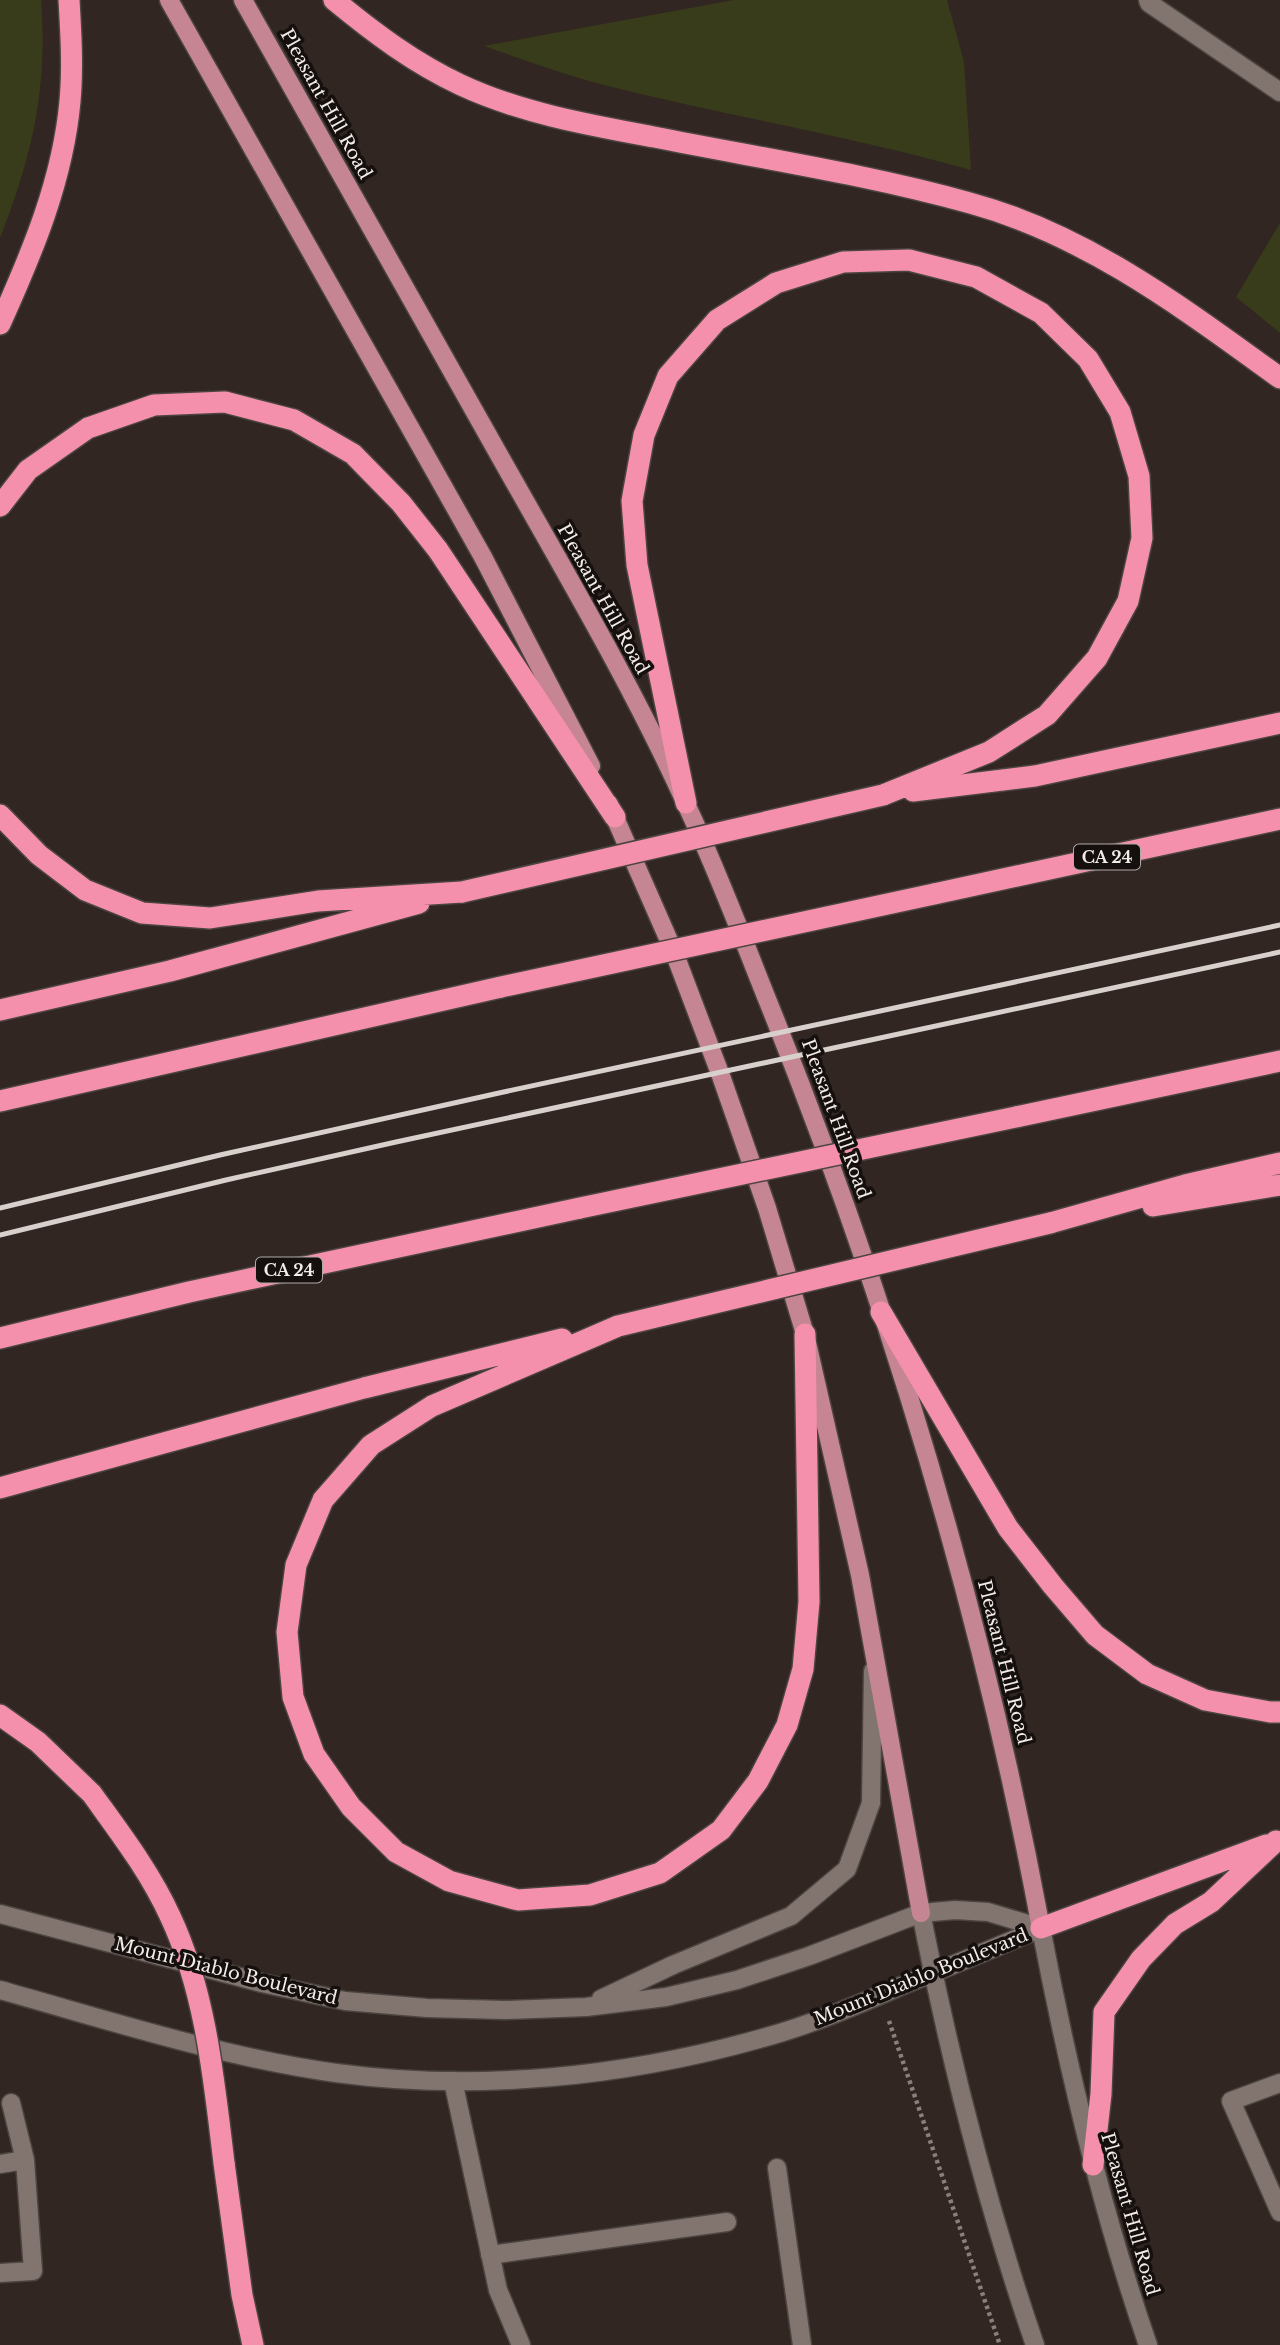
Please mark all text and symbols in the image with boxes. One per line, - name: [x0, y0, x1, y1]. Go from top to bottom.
- street label: Pleasant Hill Road: [276, 25, 376, 183]
- street label: Pleasant Hill Road: [553, 520, 653, 678]
- road number: CA 24: [1074, 844, 1140, 870]
- street label: Pleasant Hill Road: [797, 1036, 875, 1202]
- road number: CA 24: [256, 1258, 322, 1282]
- street label: Pleasant Hill Road: [973, 1578, 1035, 1746]
- street label: Mount Diablo Boulevard: [811, 1924, 1031, 2030]
- street label: Mount Diablo Boulevard: [112, 1933, 340, 2009]
- street label: Pleasant Hill Road: [1096, 2130, 1164, 2298]

